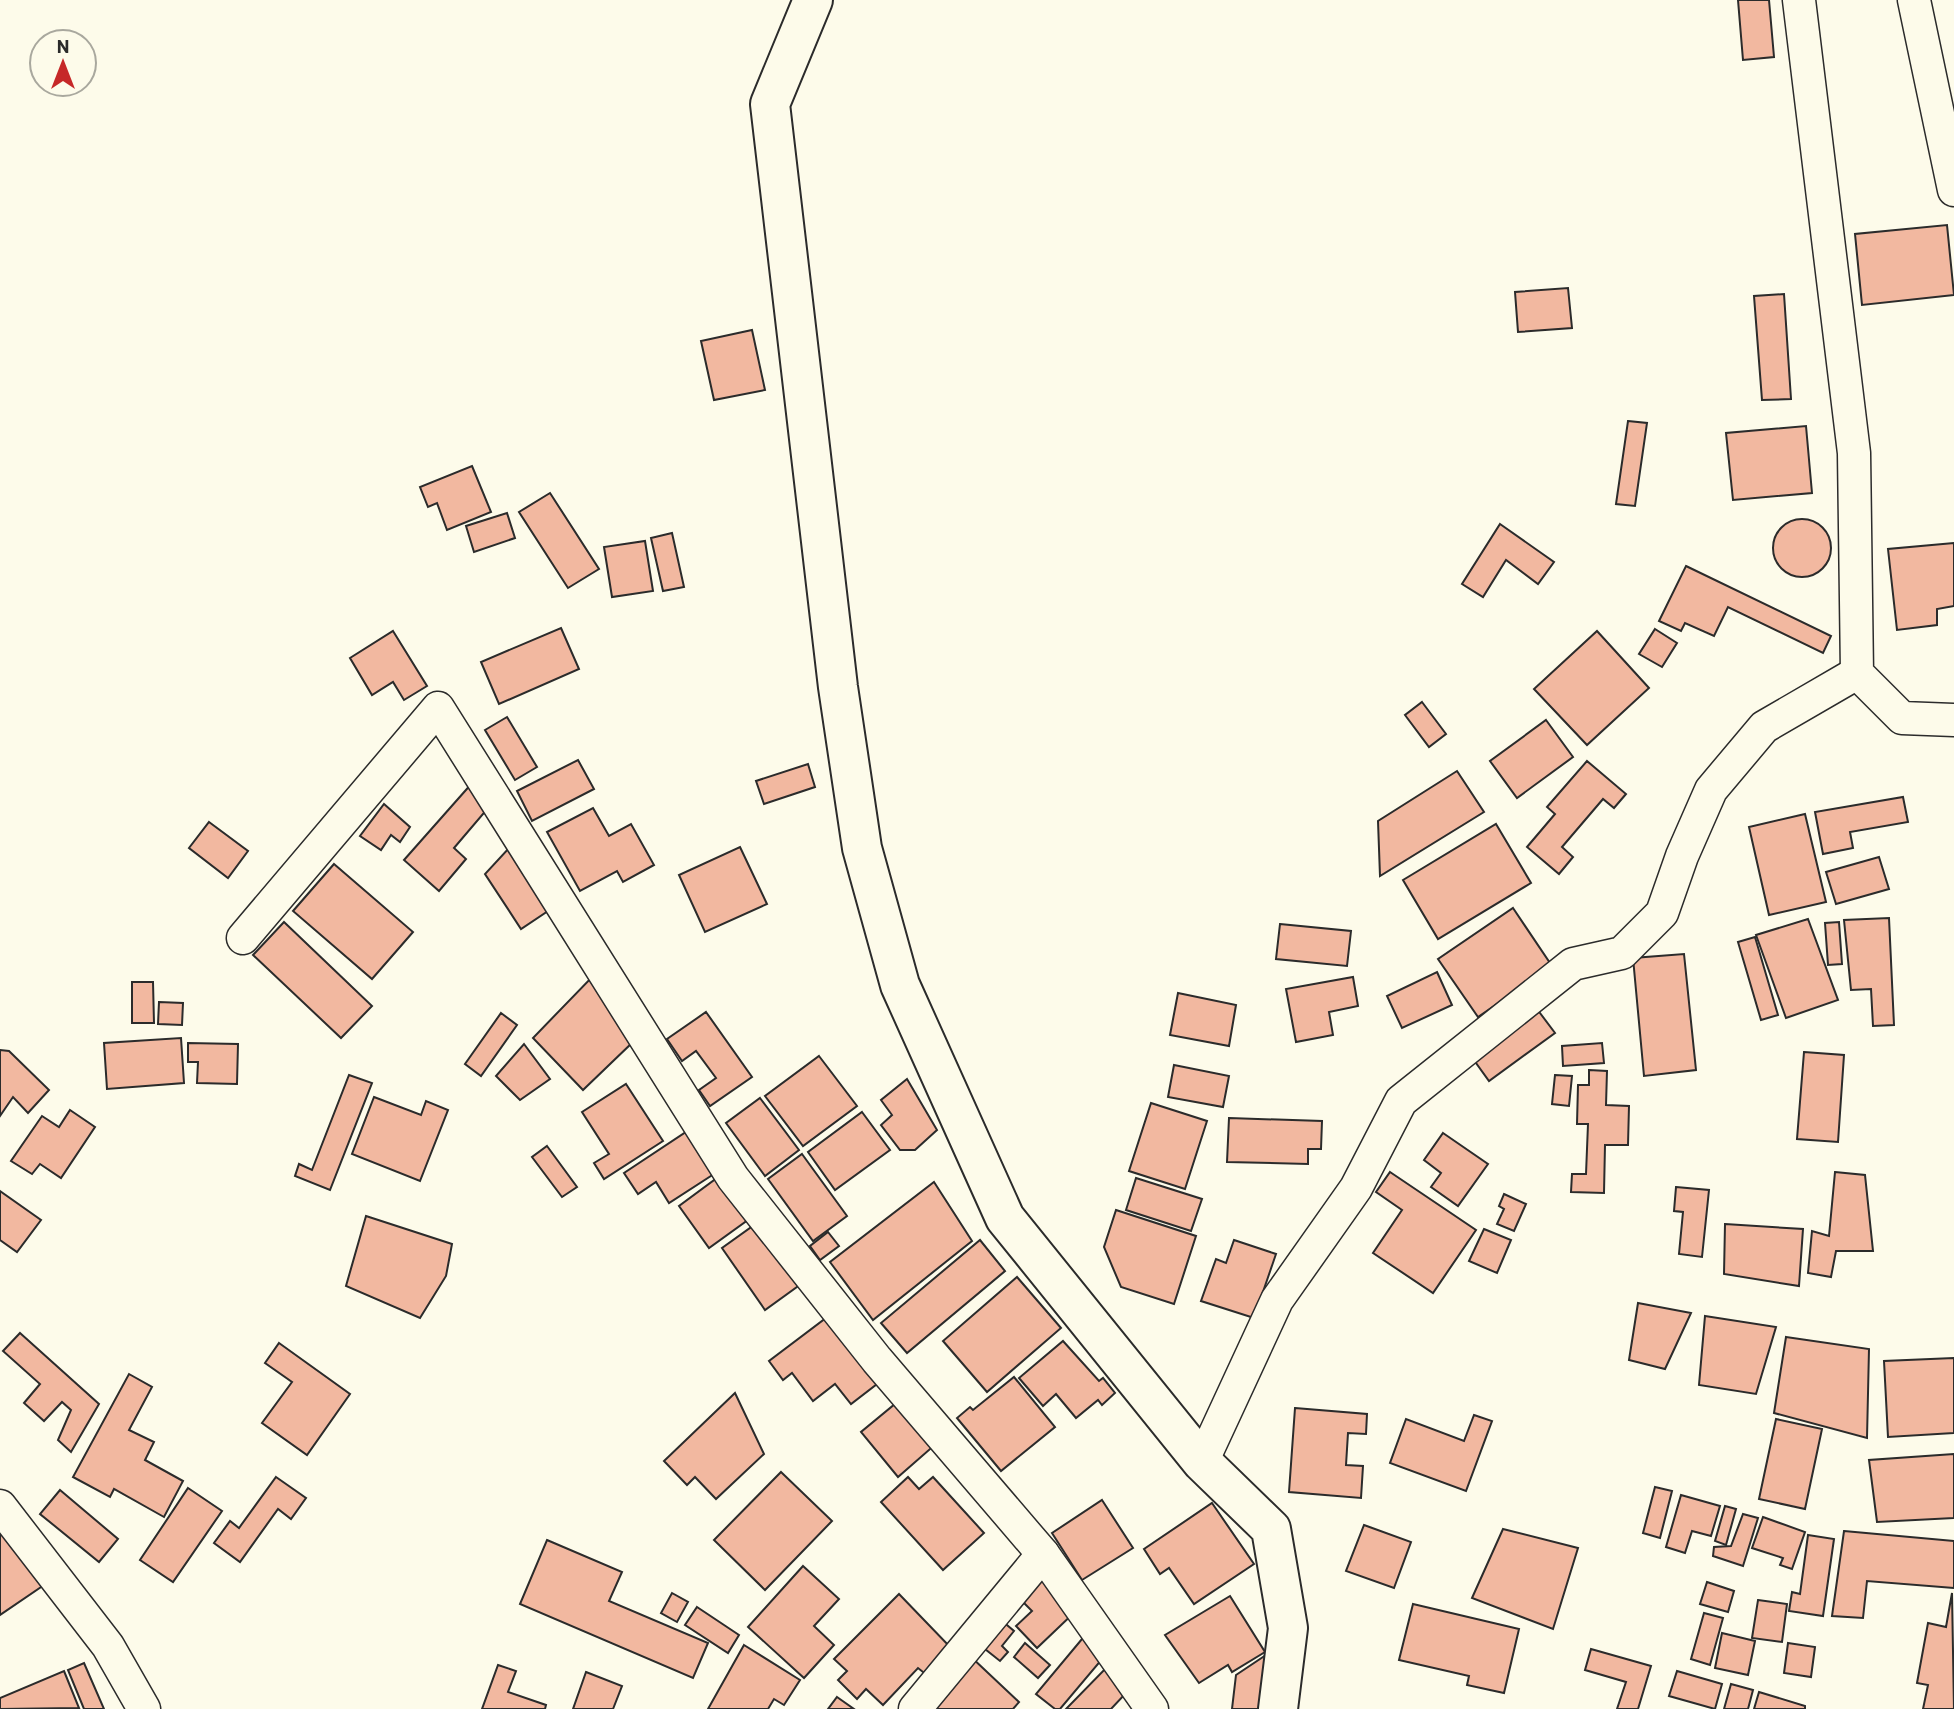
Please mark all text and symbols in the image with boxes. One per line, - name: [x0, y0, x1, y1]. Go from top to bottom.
- north arrow: [28, 28, 98, 98]
- text: N: [57, 34, 69, 57]

